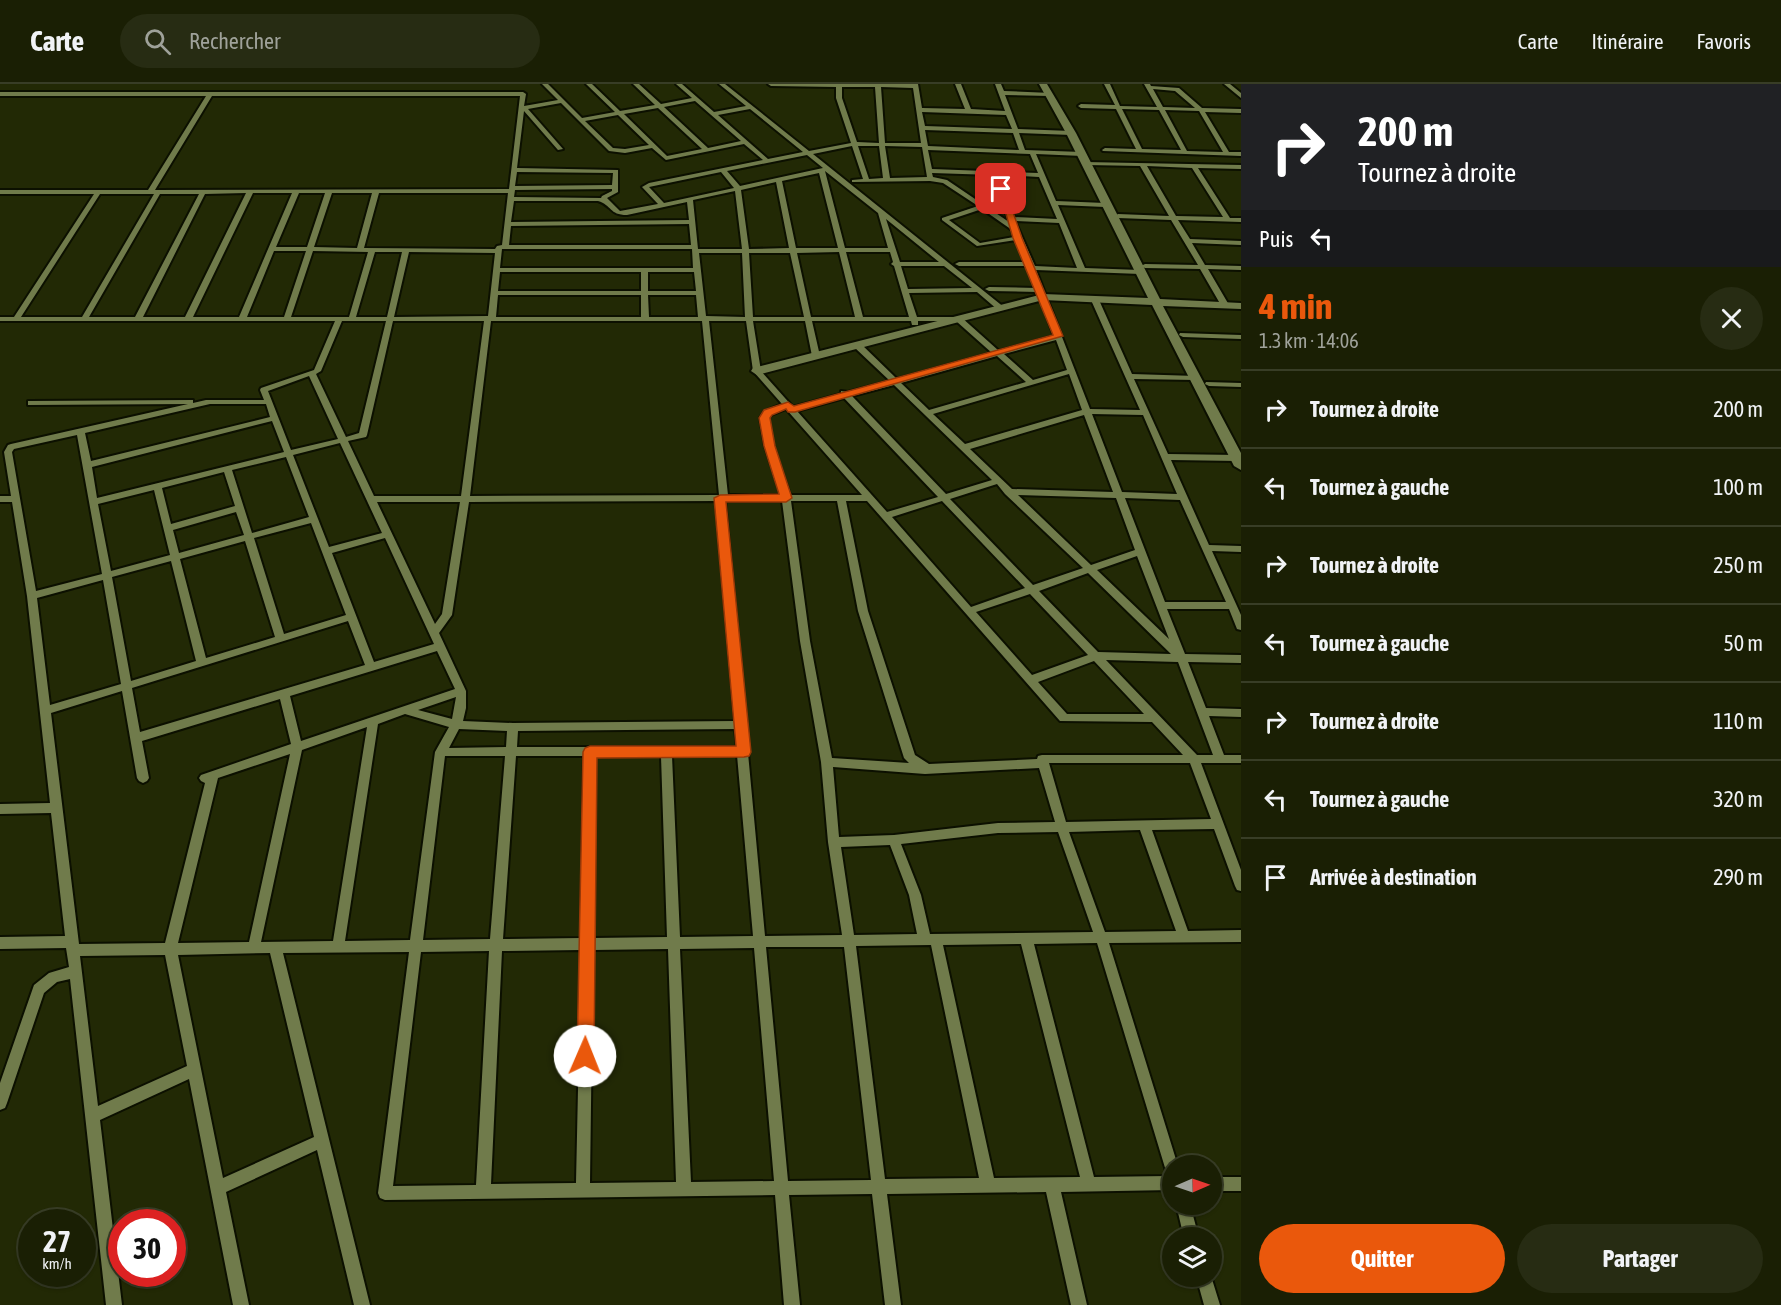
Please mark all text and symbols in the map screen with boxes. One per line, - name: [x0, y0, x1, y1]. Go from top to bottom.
- search box: [120, 14, 540, 68]
- text: Carte: [30, 25, 84, 57]
- icon: search: [141, 25, 174, 58]
- text: Rechercher: [189, 28, 281, 54]
- text: Carte: [1518, 29, 1558, 53]
- text: Itinéraire: [1591, 29, 1663, 53]
- text: Favoris: [1696, 29, 1751, 53]
- text: 200 m: [1358, 107, 1453, 155]
- icon: right: [1259, 108, 1337, 186]
- text: Tournez à droite: [1358, 157, 1516, 188]
- pin: [975, 163, 1026, 214]
- icon: arrive: [984, 172, 1017, 205]
- icon: left: [1305, 222, 1338, 255]
- text: Puis: [1259, 226, 1293, 252]
- text: 4 min: [1259, 285, 1333, 327]
- button: close: [1700, 287, 1763, 350]
- text: 1.3 km · 14:06: [1259, 329, 1359, 352]
- icon: right: [1259, 393, 1292, 426]
- text: Tournez à droite: [1310, 396, 1439, 422]
- text: 200 m: [1713, 396, 1763, 422]
- icon: left: [1259, 471, 1292, 504]
- text: Tournez à gauche: [1310, 474, 1449, 500]
- text: 100 m: [1713, 474, 1763, 500]
- icon: right: [1259, 549, 1292, 582]
- text: Tournez à droite: [1310, 552, 1439, 578]
- text: 250 m: [1713, 552, 1763, 578]
- icon: left: [1259, 627, 1292, 660]
- text: Tournez à gauche: [1310, 630, 1449, 656]
- text: 50 m: [1723, 630, 1763, 656]
- icon: right: [1259, 705, 1292, 738]
- text: Tournez à droite: [1310, 708, 1439, 734]
- text: 110 m: [1713, 708, 1763, 734]
- icon: left: [1259, 783, 1292, 816]
- text: Tournez à gauche: [1310, 786, 1449, 812]
- text: 320 m: [1713, 786, 1763, 812]
- icon: arrive: [1259, 861, 1292, 894]
- text: Arrivée à destination: [1310, 864, 1477, 890]
- text: 290 m: [1713, 864, 1763, 890]
- position arrow: [553, 1024, 617, 1088]
- north arrow: [1162, 1155, 1222, 1215]
- map controls: [1162, 1155, 1222, 1287]
- speed limit sign: 30: [108, 1209, 186, 1287]
- text: 27: [43, 1224, 71, 1258]
- button: Quitter: [1259, 1224, 1505, 1293]
- button: Partager: [1517, 1224, 1763, 1293]
- button: layers: [1162, 1227, 1222, 1287]
- text: km/h: [42, 1255, 72, 1272]

